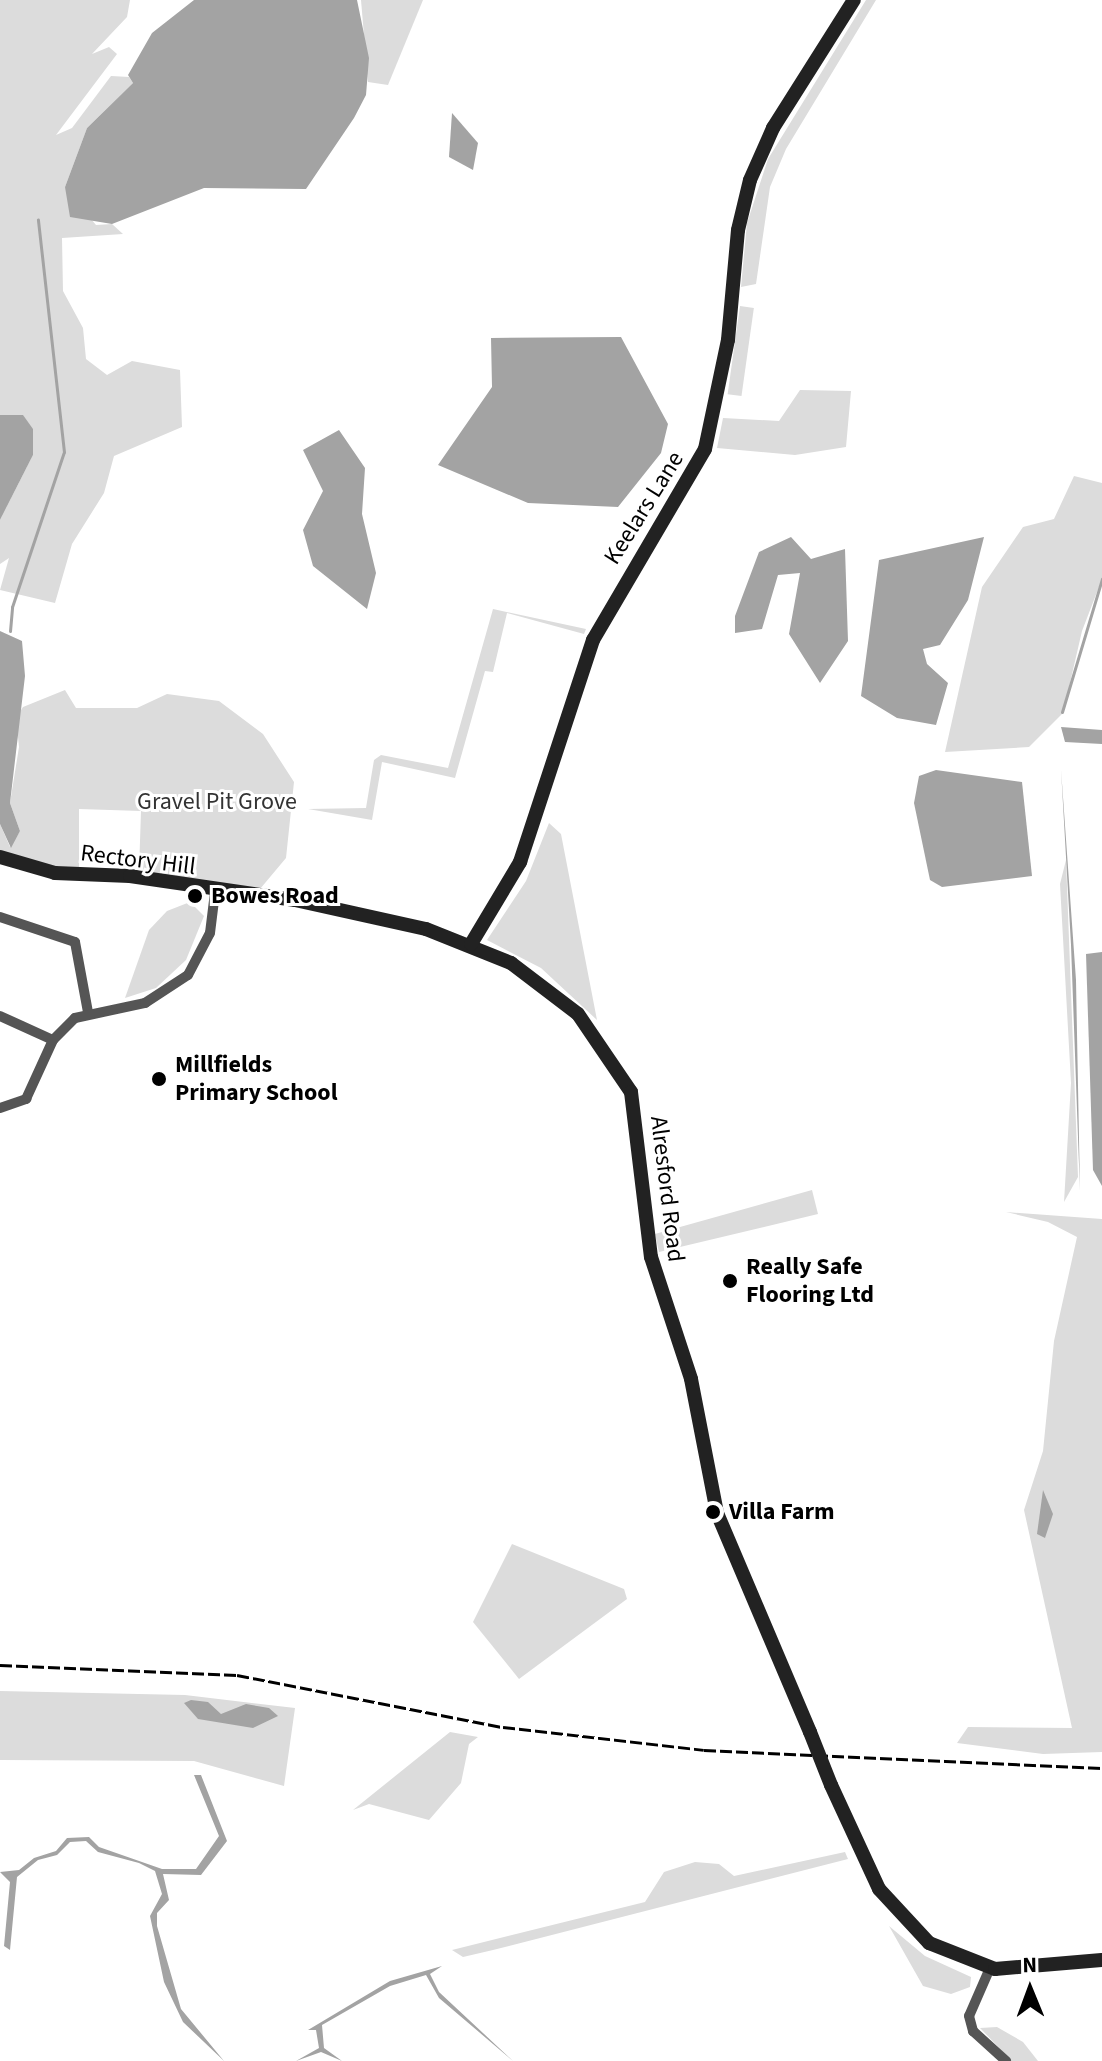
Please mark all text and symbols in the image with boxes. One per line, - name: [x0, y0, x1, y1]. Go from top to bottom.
- street label: Keelars Lane: [598, 446, 690, 570]
- park label: Gravel Pit Grove: [137, 788, 297, 816]
- street label: Rectory Hill: [79, 839, 197, 881]
- place label: Bowes Road: [211, 882, 339, 910]
- marker: Bowes Road: [186, 887, 204, 905]
- place label: Millfields Primary School: [175, 1051, 338, 1107]
- marker: Millfields Primary School: [150, 1070, 168, 1088]
- street label: Alresford Road: [644, 1114, 690, 1264]
- place label: Really Safe Flooring Ltd: [746, 1253, 874, 1309]
- marker: Really Safe Flooring Ltd: [721, 1272, 739, 1290]
- place label: Villa Farm: [729, 1498, 835, 1526]
- marker: Villa Farm: [704, 1503, 722, 1521]
- north arrow: [990, 1949, 1070, 2029]
- text: N: [1022, 1949, 1037, 1981]

